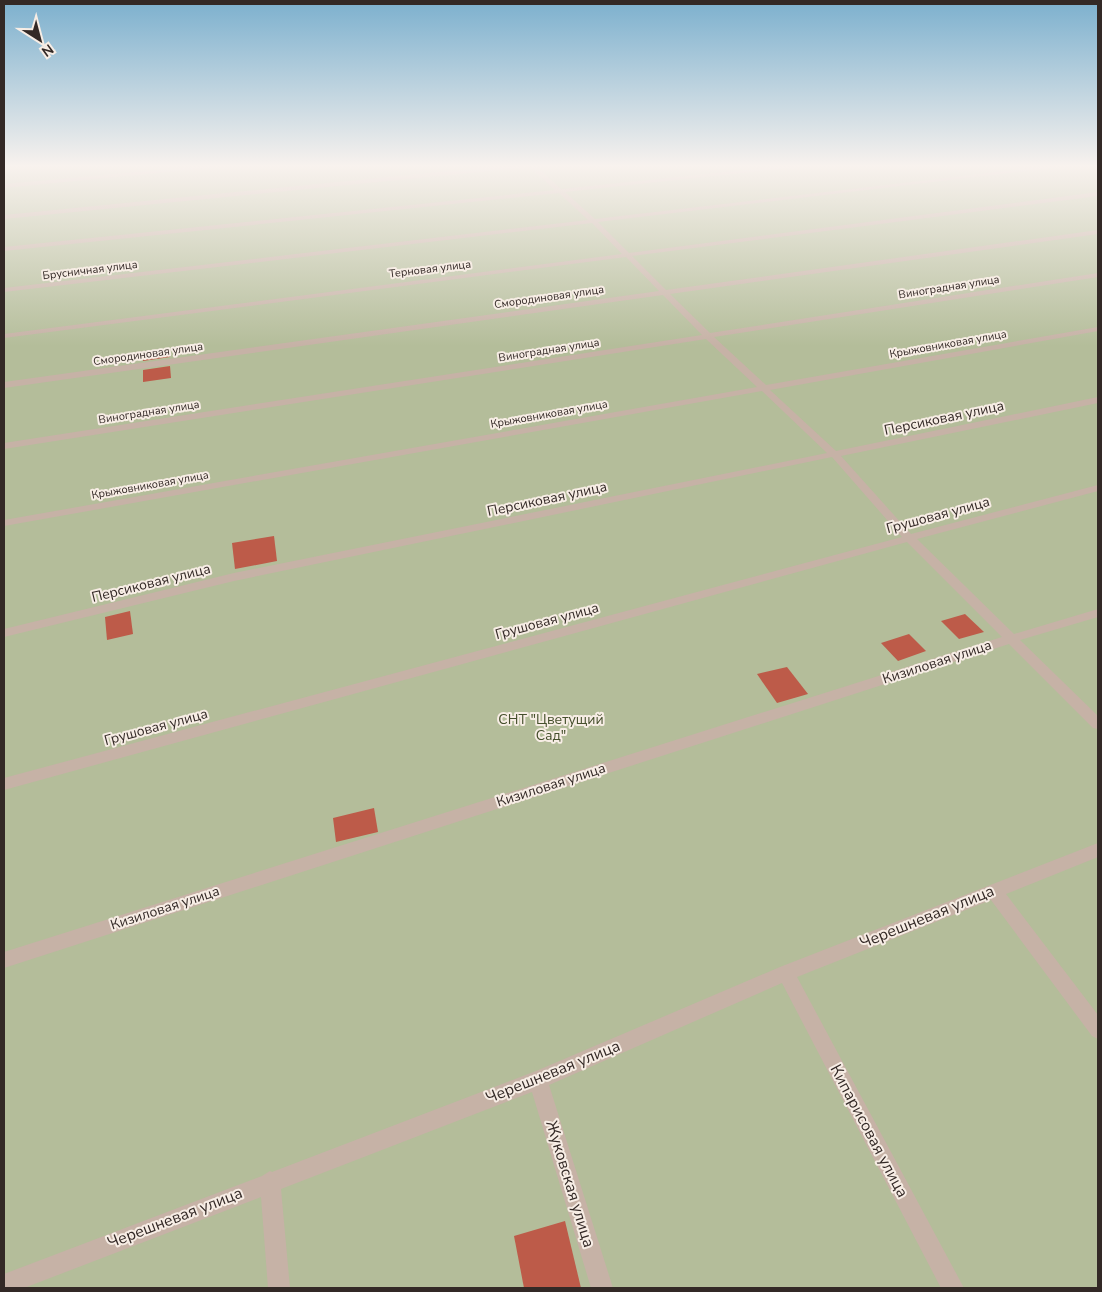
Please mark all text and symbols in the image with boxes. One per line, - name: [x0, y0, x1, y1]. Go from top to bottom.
- north arrow: [15, 15, 65, 65]
- text: N: [38, 39, 57, 61]
- street label: Брусничная улица: [42, 257, 138, 283]
- street label: Терновая улица: [388, 257, 472, 281]
- street label: Виноградная улица: [897, 272, 1001, 302]
- street label: Смородиновая улица: [493, 282, 605, 312]
- street label: Крыжовниковая улица: [888, 326, 1008, 362]
- street label: Виноградная улица: [497, 335, 601, 365]
- street label: Смородиновая улица: [92, 339, 204, 369]
- street label: Крыжовниковая улица: [489, 396, 609, 432]
- street label: Персиковая улица: [882, 396, 1006, 440]
- street label: Виноградная улица: [97, 397, 201, 427]
- street label: Крыжовниковая улица: [90, 467, 210, 503]
- street label: Персиковая улица: [485, 477, 609, 521]
- street label: Грушовая улица: [884, 492, 992, 538]
- street label: Персиковая улица: [90, 559, 212, 607]
- street label: Грушовая улица: [493, 598, 601, 644]
- street label: Кизиловая улица: [880, 635, 994, 689]
- street label: Грушовая улица: [102, 704, 210, 750]
- park label: СНТ "Цветущий Сад": [498, 710, 604, 745]
- street label: Кизиловая улица: [494, 758, 608, 812]
- street label: Черешневая улица: [856, 880, 998, 954]
- street label: Кизиловая улица: [108, 881, 222, 935]
- street label: Черешневая улица: [482, 1035, 624, 1109]
- street label: Кипарисовая улица: [825, 1061, 913, 1201]
- street label: Жуковская улица: [540, 1118, 600, 1250]
- street label: Черешневая улица: [104, 1182, 246, 1254]

